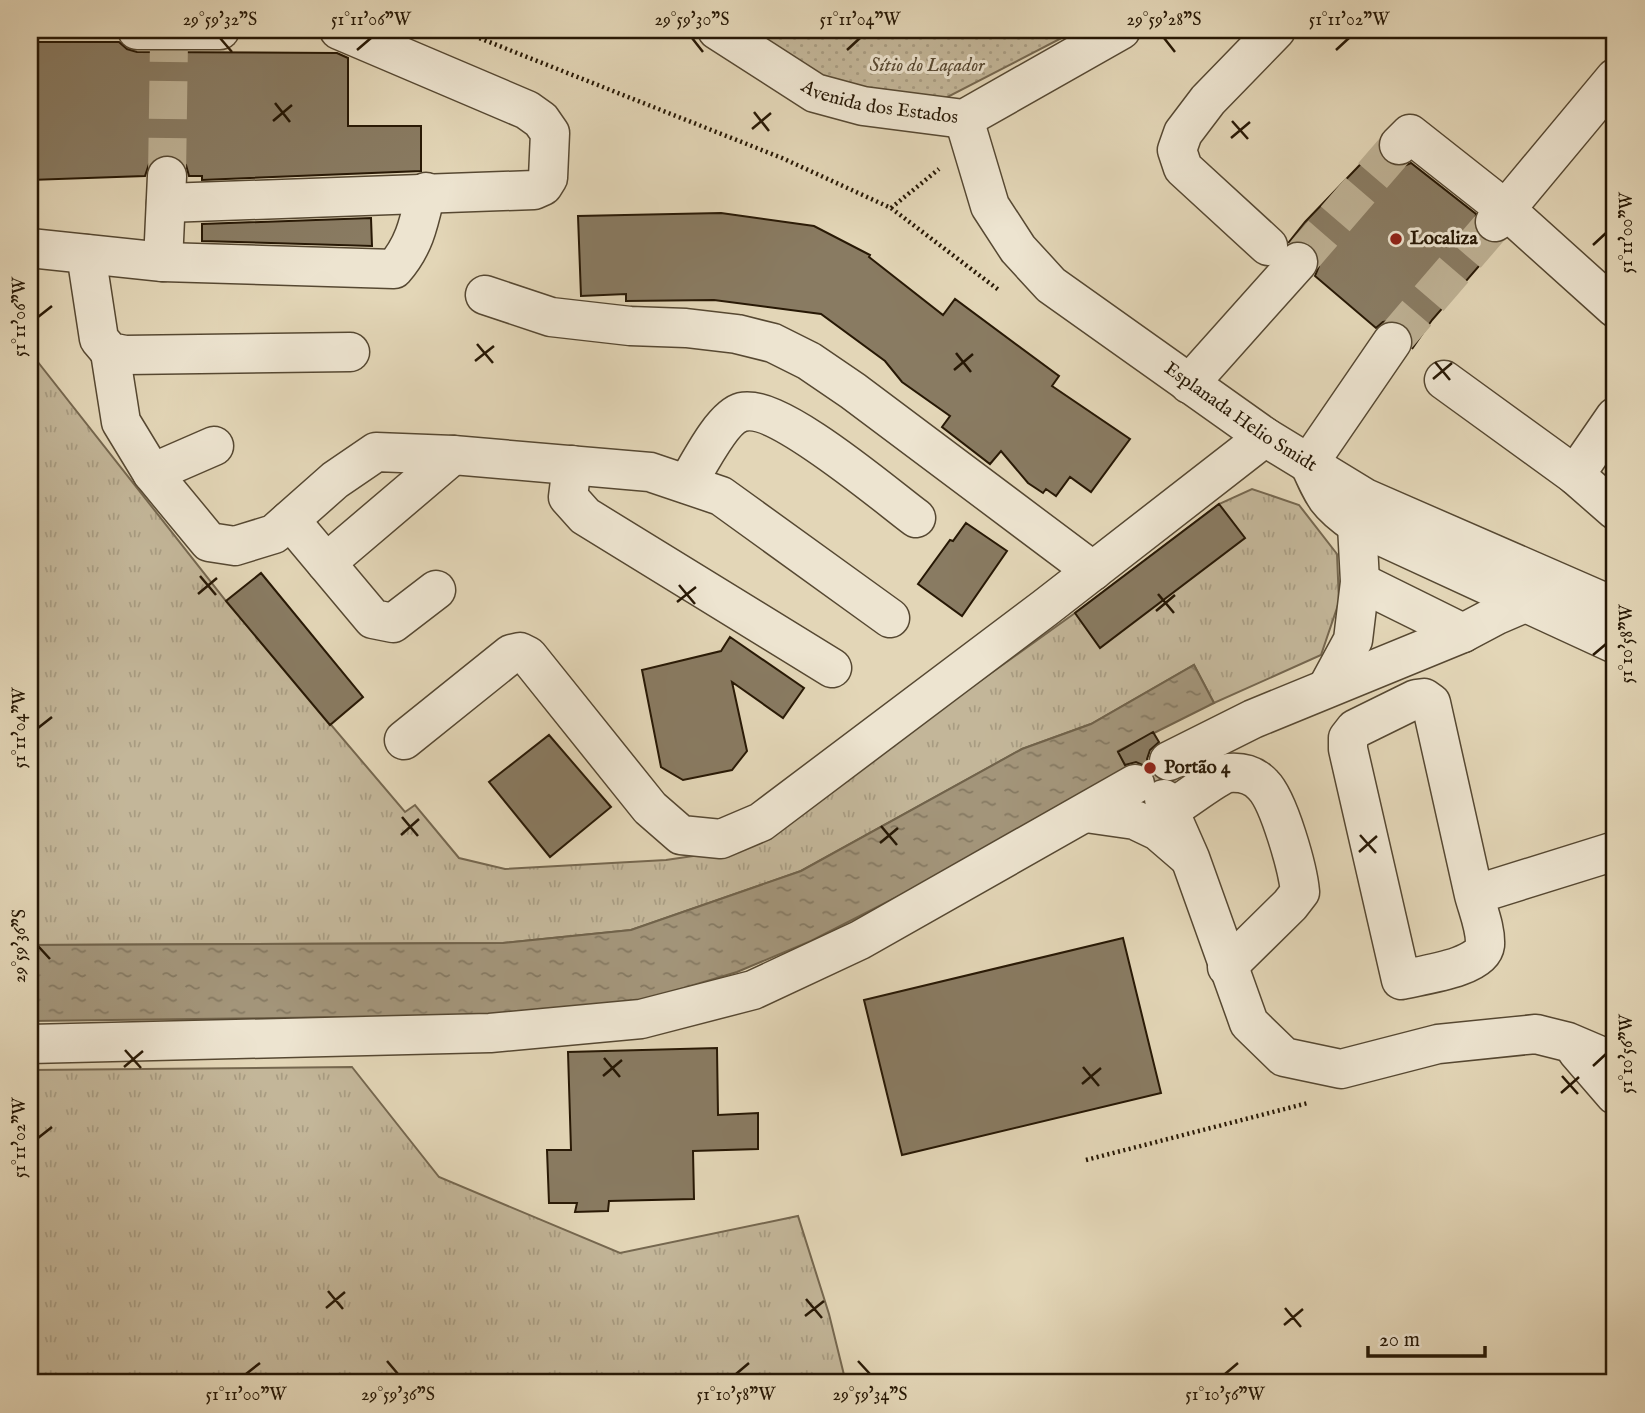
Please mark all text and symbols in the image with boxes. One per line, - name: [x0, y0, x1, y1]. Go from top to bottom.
- text: 29°59'32"S: [183, 9, 257, 32]
- text: 51°11'06"W: [331, 9, 412, 32]
- text: 29°59'30"S: [654, 9, 730, 32]
- text: 51°11'04"W: [819, 9, 901, 32]
- text: 29°59'28"S: [1126, 9, 1202, 32]
- text: 51°11'02"W: [1309, 9, 1390, 32]
- park label: Sítio do Laçador: [869, 54, 986, 78]
- street label: Avenida dos Estados: [795, 75, 960, 130]
- text: 51°11'00"W: [1616, 192, 1639, 274]
- place label: Localiza: [1410, 227, 1478, 251]
- marker: Localiza: [1388, 231, 1404, 247]
- text: 51°11'06"W: [9, 276, 32, 357]
- street label: Esplanada Helio Smidt: [1159, 357, 1322, 478]
- text: 51°10'58"W: [1616, 604, 1639, 684]
- text: 51°11'04"W: [9, 687, 32, 769]
- place label: Portão 4: [1164, 756, 1231, 780]
- marker: Portão 4: [1142, 760, 1158, 776]
- text: 29°59'36"S: [9, 909, 32, 983]
- text: 51°10'56"W: [1616, 1013, 1639, 1094]
- text: 51°11'02"W: [9, 1097, 32, 1178]
- scale bar: [1368, 1315, 1486, 1359]
- text: 20 m: [1379, 1327, 1420, 1354]
- text: 51°11'00"W: [205, 1384, 287, 1407]
- text: 29°59'36"S: [361, 1384, 435, 1407]
- text: 51°10'58"W: [696, 1384, 776, 1407]
- text: 29°59'34"S: [832, 1384, 908, 1407]
- text: 51°10'56"W: [1185, 1384, 1266, 1407]

